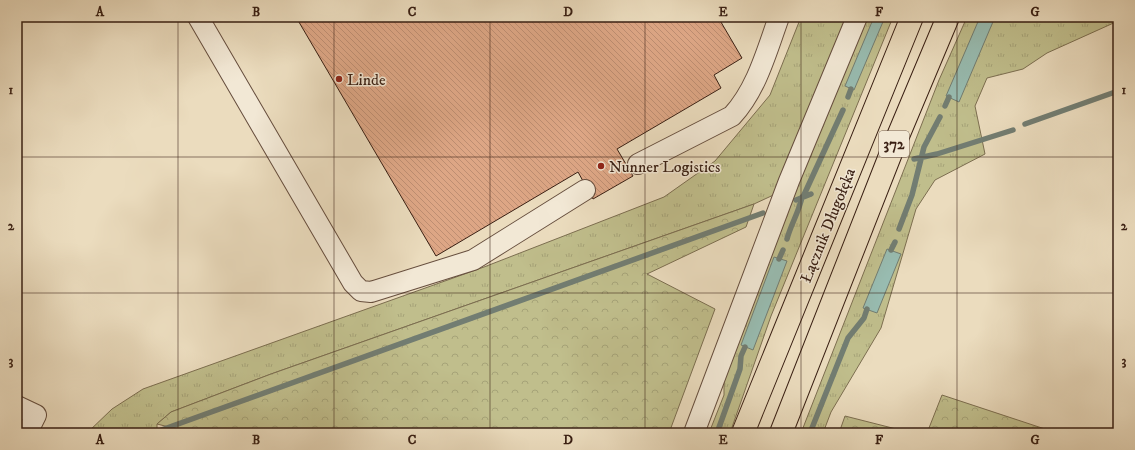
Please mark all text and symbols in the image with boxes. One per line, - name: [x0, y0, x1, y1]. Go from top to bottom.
- text: A: [95, 4, 105, 20]
- text: B: [252, 4, 260, 20]
- text: C: [408, 4, 417, 20]
- text: D: [563, 4, 573, 20]
- text: E: [718, 4, 728, 20]
- text: F: [875, 4, 884, 20]
- text: G: [1030, 4, 1040, 20]
- place label: Linde: [347, 70, 386, 90]
- marker: Linde: [334, 74, 344, 84]
- text: 1: [9, 82, 14, 98]
- text: 1: [1122, 82, 1127, 98]
- road number: 372: [879, 131, 909, 157]
- place label: Nunner Logistics: [609, 157, 720, 177]
- marker: Nunner Logistics: [596, 161, 606, 171]
- street label: Łącznik Długołęka: [796, 165, 860, 286]
- text: 2: [8, 218, 15, 234]
- text: 2: [1121, 218, 1128, 234]
- text: 3: [9, 353, 14, 369]
- text: 3: [1122, 353, 1127, 369]
- text: A: [95, 432, 105, 448]
- text: B: [252, 432, 260, 448]
- text: C: [408, 432, 417, 448]
- text: D: [563, 432, 573, 448]
- text: E: [718, 432, 728, 448]
- text: F: [875, 432, 884, 448]
- text: G: [1030, 432, 1040, 448]

